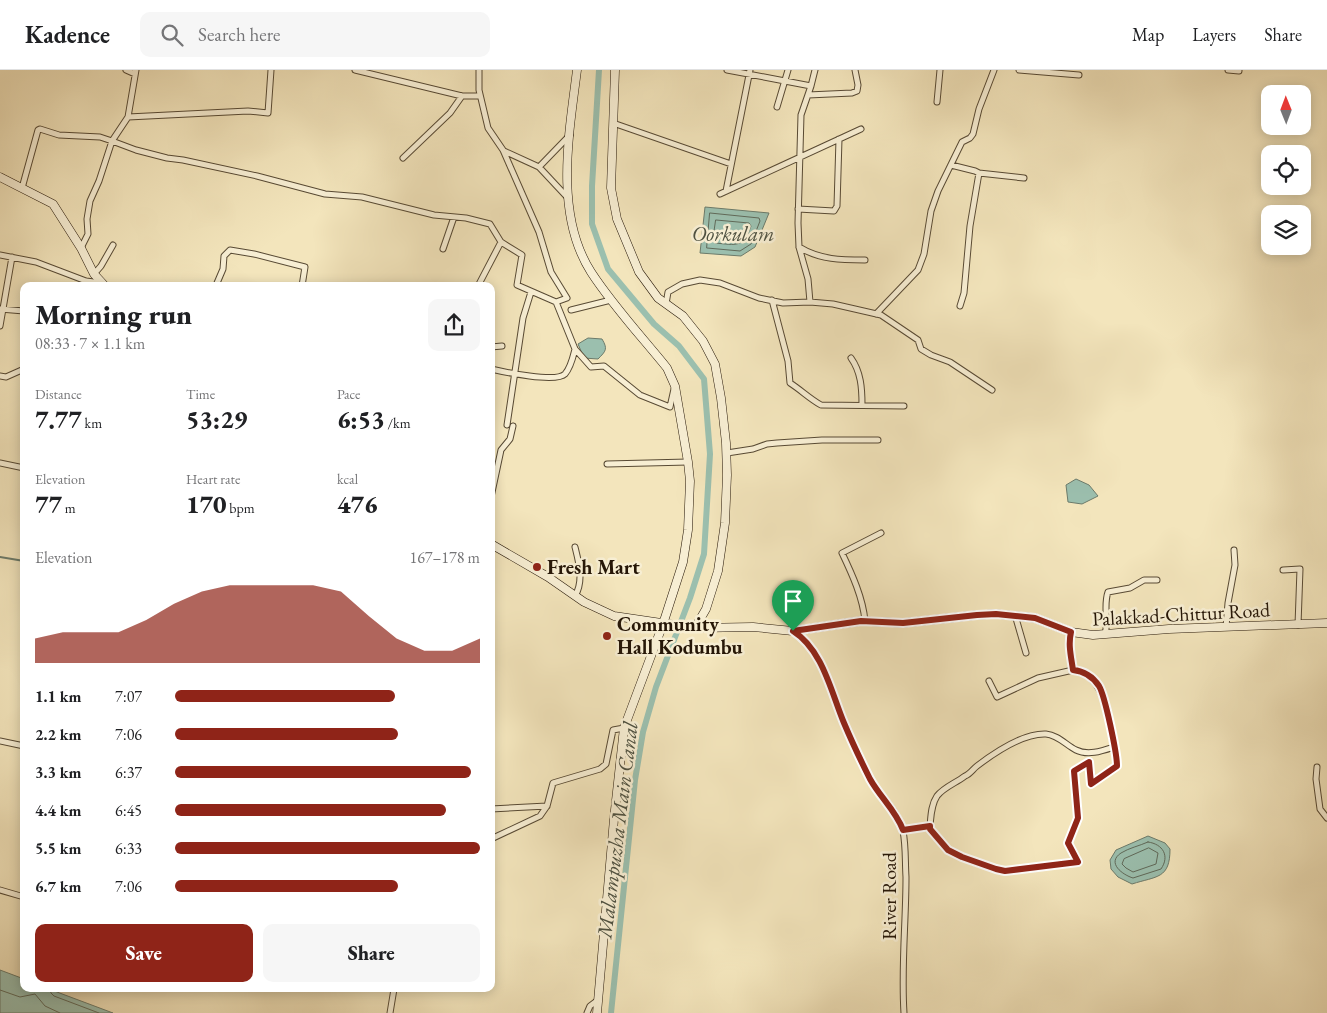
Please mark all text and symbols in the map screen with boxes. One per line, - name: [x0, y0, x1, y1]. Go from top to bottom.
- search box: [140, 12, 490, 57]
- text: Kadence: [25, 19, 110, 50]
- icon: search: [158, 21, 186, 49]
- text: Search here: [198, 22, 281, 47]
- text: Map: [1132, 23, 1164, 46]
- text: Layers: [1192, 23, 1236, 46]
- text: Share: [1264, 23, 1302, 46]
- north arrow: [1261, 85, 1311, 135]
- map controls: [1261, 85, 1311, 255]
- button: locate: [1261, 145, 1311, 195]
- button: layers: [1261, 205, 1311, 255]
- water label: Oorkulam: [692, 220, 774, 247]
- text: Morning run: [35, 296, 192, 332]
- button: share: [428, 299, 480, 351]
- text: 08:33 · 7 × 1.1 km: [35, 333, 145, 354]
- text: Distance: [35, 385, 82, 403]
- text: Time: [186, 385, 215, 403]
- text: Pace: [337, 385, 361, 403]
- text: 7.77: [35, 403, 82, 435]
- text: 53:29: [186, 403, 247, 435]
- text: 6:53: [337, 403, 385, 435]
- text: km: [82, 414, 102, 432]
- text: /km: [385, 414, 411, 432]
- text: Elevation: [35, 470, 85, 488]
- text: Heart rate: [186, 470, 240, 488]
- text: kcal: [337, 470, 358, 488]
- text: 77: [35, 488, 62, 520]
- text: 170: [186, 488, 227, 520]
- text: 476: [337, 488, 378, 520]
- text: m: [62, 499, 76, 517]
- text: bpm: [227, 499, 255, 517]
- text: Elevation: [35, 547, 93, 568]
- text: 167–178 m: [409, 547, 480, 568]
- place label: Fresh Mart: [547, 554, 640, 580]
- marker: Fresh Mart: [531, 561, 543, 573]
- pin: [772, 580, 814, 631]
- icon: arrive: [779, 587, 807, 615]
- street label: Palakkad-Chittur Road: [1091, 596, 1272, 632]
- place label: Community Hall Kodumbu: [617, 611, 743, 660]
- marker: Community Hall Kodumbu: [601, 630, 613, 642]
- text: 1.1 km: [35, 686, 81, 707]
- text: 7:07: [115, 686, 142, 707]
- water label: Malampuzha Main Canal: [590, 719, 644, 942]
- text: 2.2 km: [35, 724, 81, 745]
- text: 7:06: [115, 724, 142, 745]
- text: 3.3 km: [35, 762, 81, 783]
- text: 6:37: [115, 762, 142, 783]
- text: 4.4 km: [35, 800, 81, 821]
- text: 6:45: [115, 800, 142, 821]
- text: 5.5 km: [35, 838, 81, 859]
- text: 6:33: [115, 838, 142, 859]
- street label: River Road: [876, 851, 902, 940]
- text: 6.7 km: [35, 876, 81, 897]
- text: 7:06: [115, 876, 142, 897]
- button: Save: [35, 924, 253, 982]
- button: Share: [263, 924, 480, 982]

